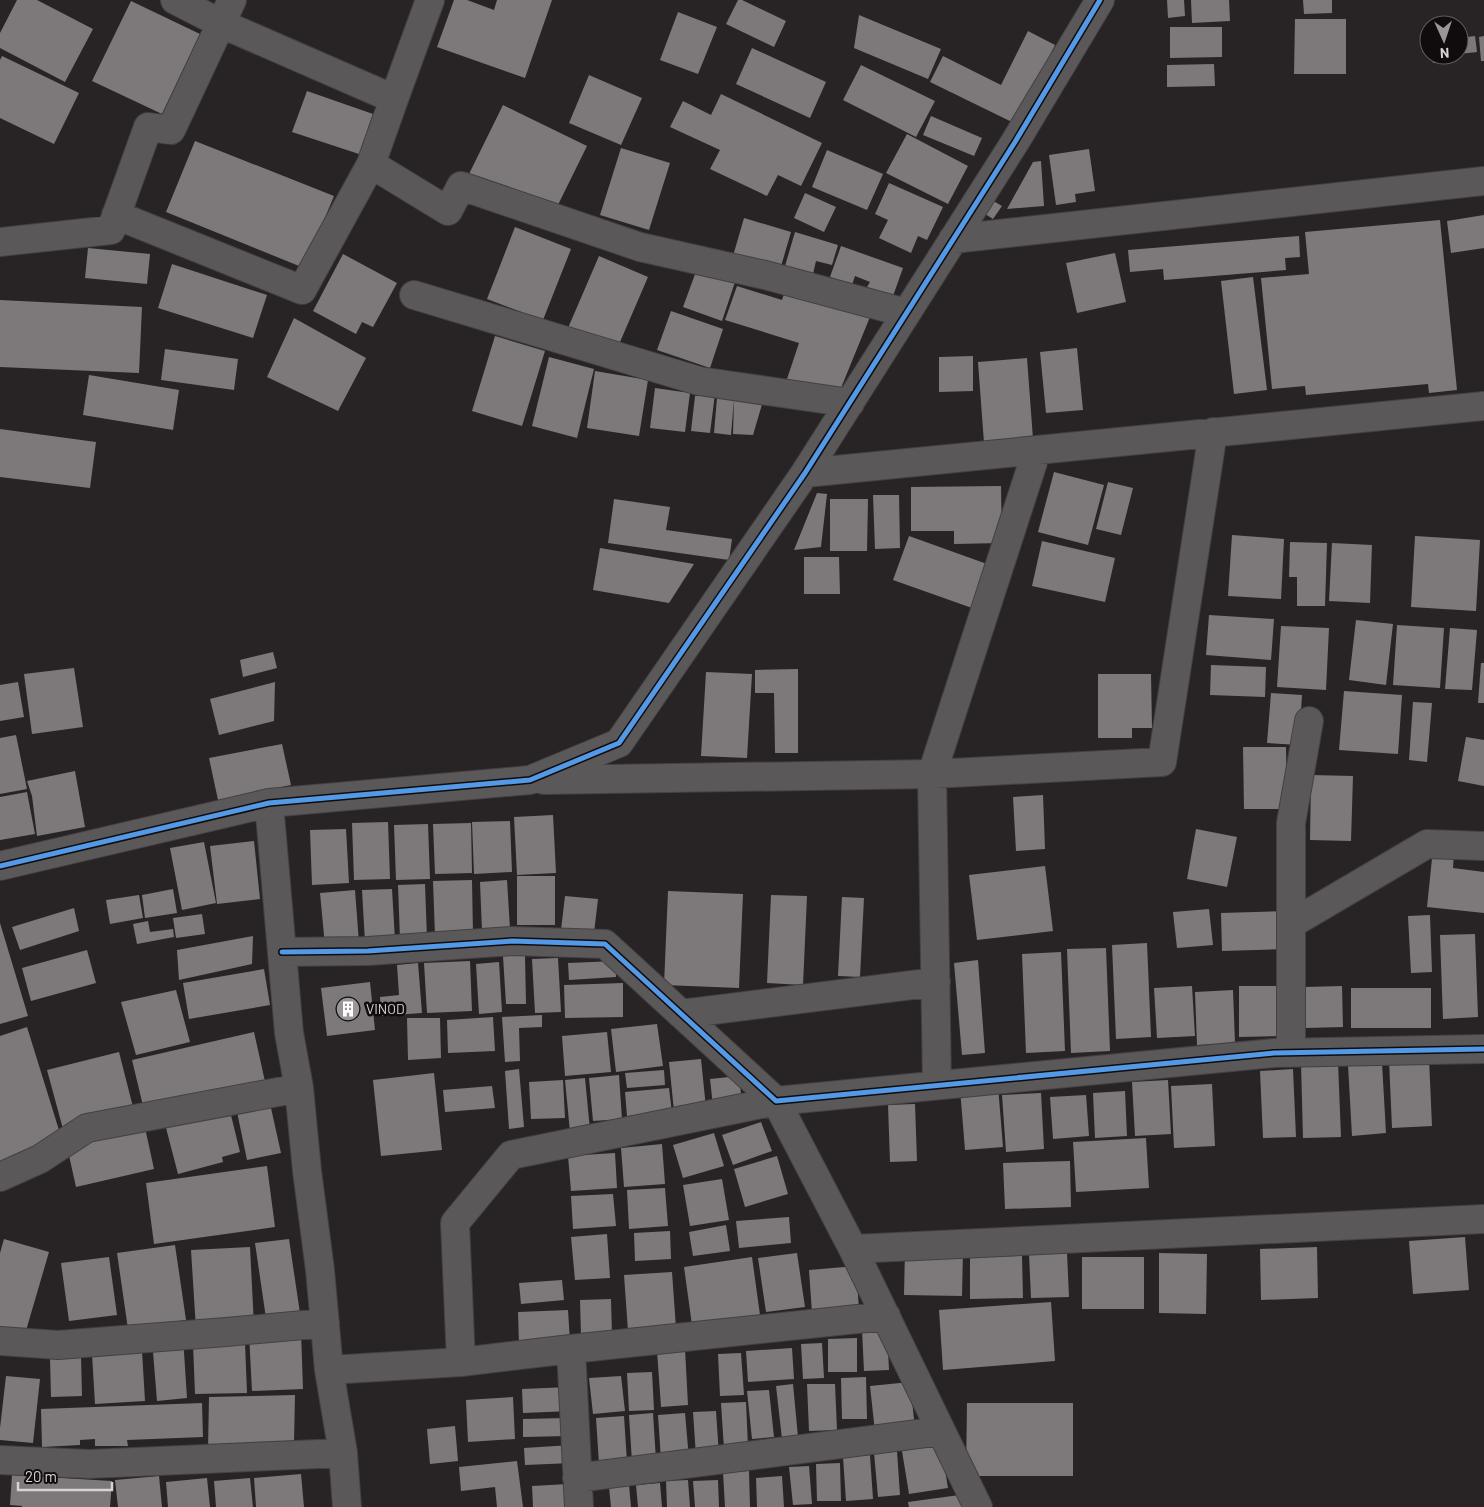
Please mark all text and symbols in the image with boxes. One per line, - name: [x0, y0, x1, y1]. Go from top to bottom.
- north arrow: [1419, 15, 1469, 65]
- text: N: [1440, 45, 1450, 62]
- building icon: VINOD: [335, 996, 361, 1022]
- place label: VINOD: [366, 1000, 405, 1017]
- scale bar: [18, 1460, 111, 1492]
- text: 20 m: [25, 1467, 57, 1485]

